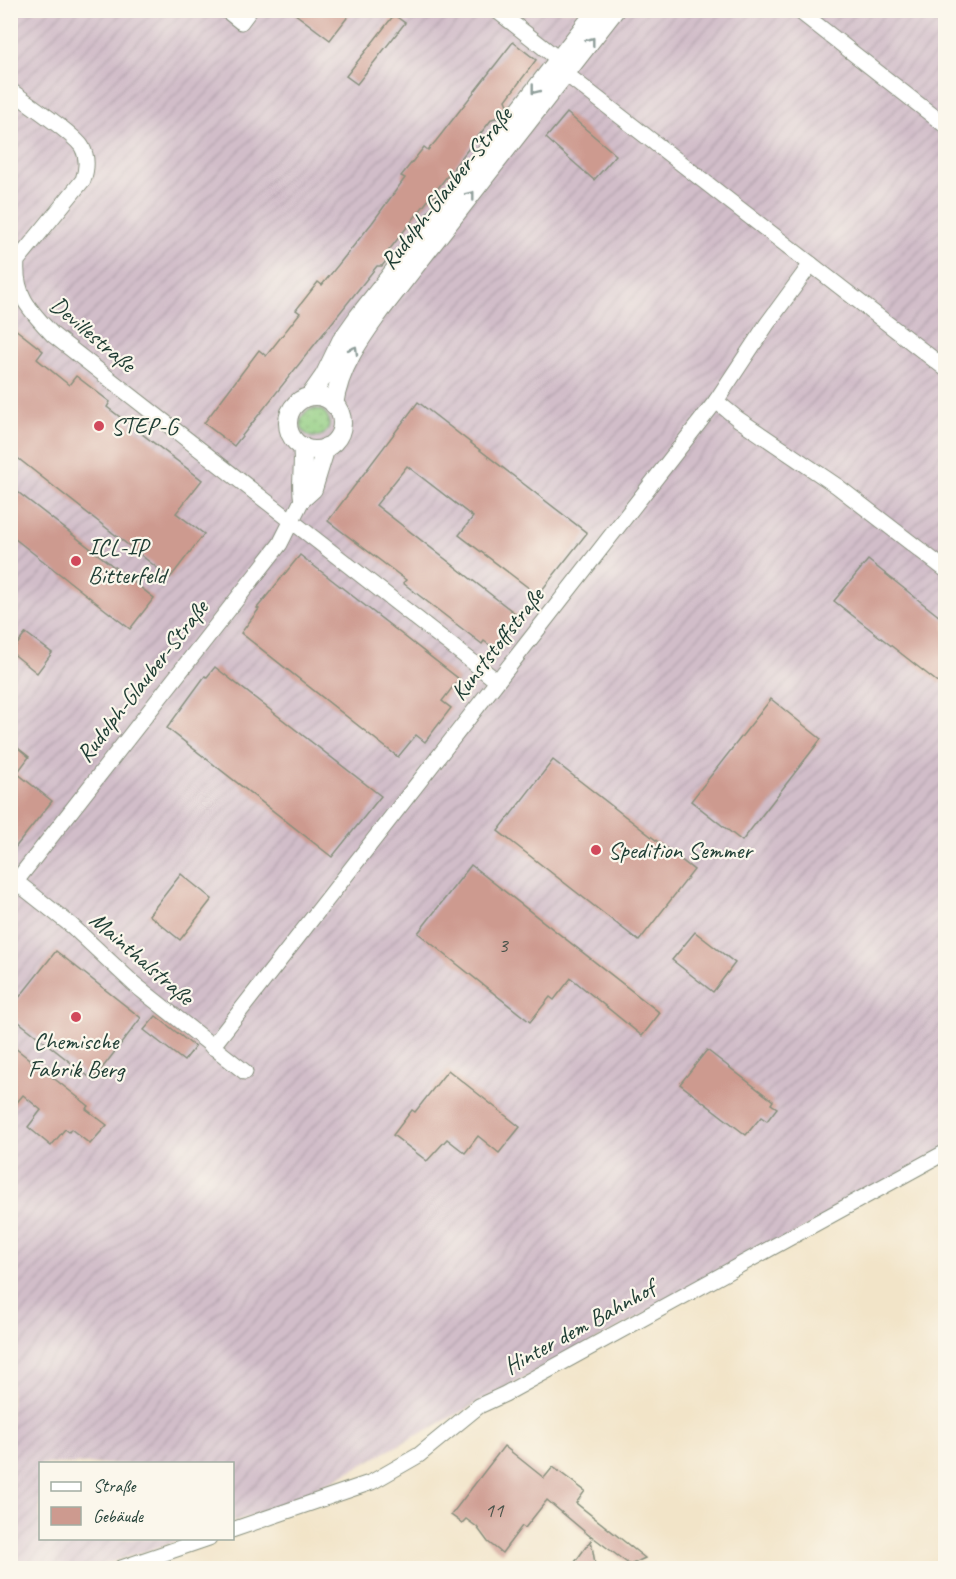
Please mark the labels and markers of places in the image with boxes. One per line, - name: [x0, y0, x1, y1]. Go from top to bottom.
- place label: STEP-G: [111, 411, 180, 441]
- marker: STEP-G: [92, 419, 106, 433]
- place label: ICL-IP Bitterfeld: [88, 532, 169, 590]
- marker: ICL-IP Bitterfeld: [69, 554, 83, 568]
- place label: Spedition Semmer: [608, 835, 754, 865]
- marker: Spedition Semmer: [589, 843, 603, 857]
- marker: Chemische Fabrik Berg: [69, 1010, 83, 1024]
- place label: Chemische Fabrik Berg: [28, 1026, 127, 1084]

